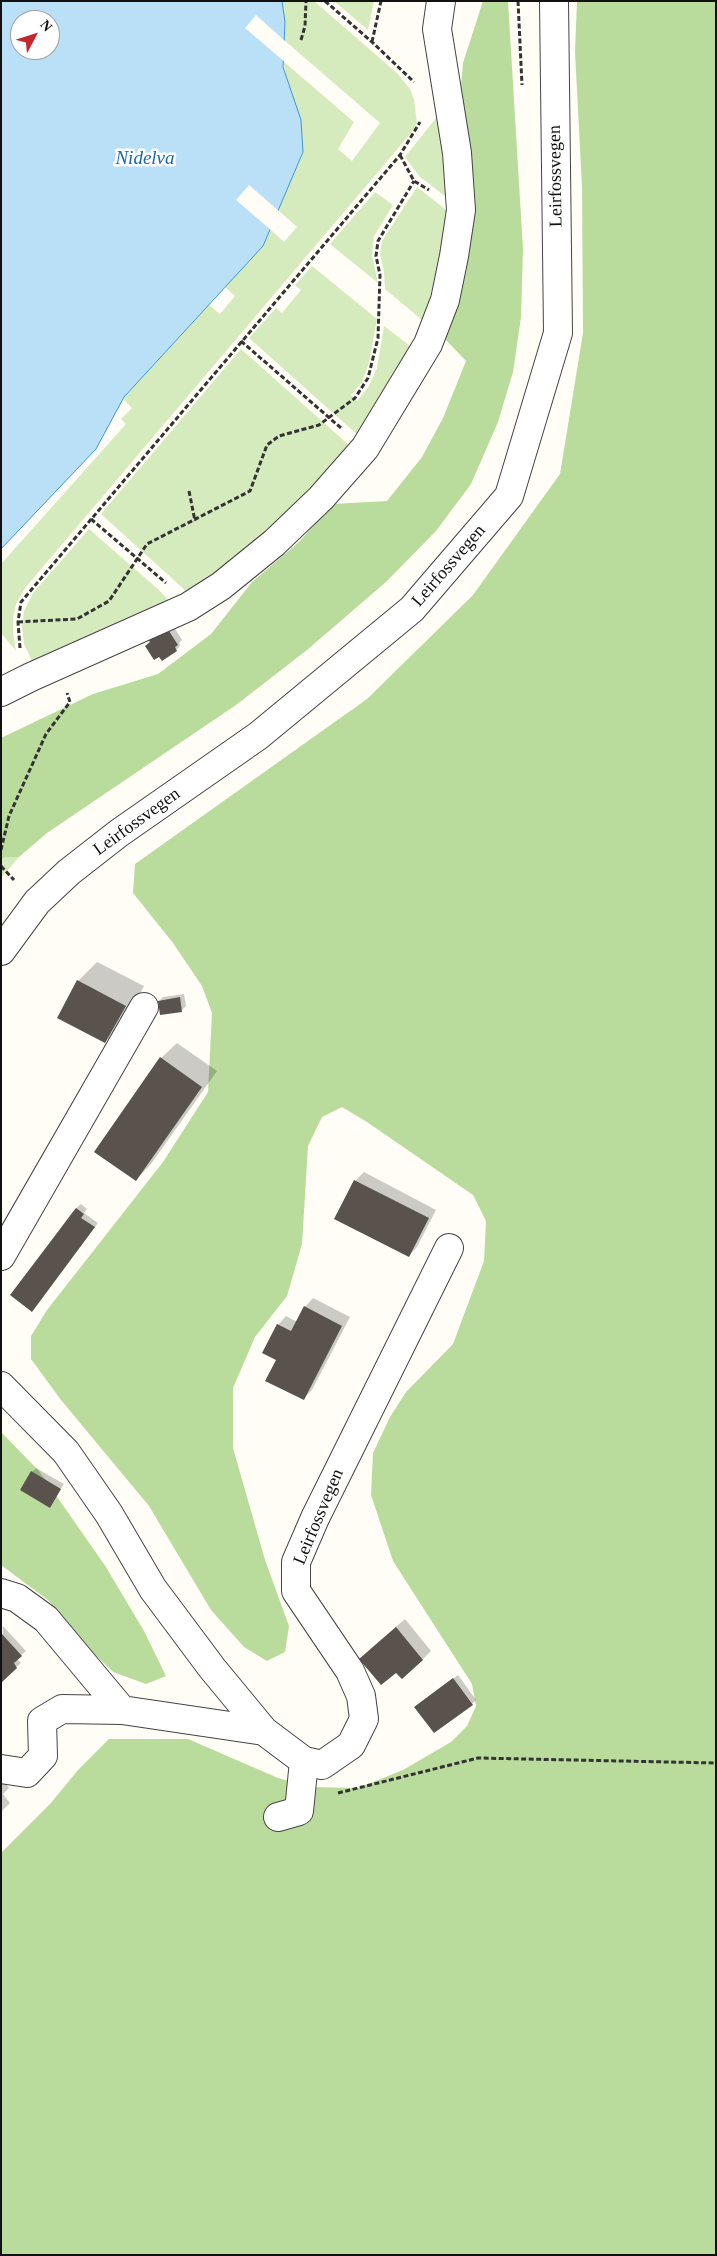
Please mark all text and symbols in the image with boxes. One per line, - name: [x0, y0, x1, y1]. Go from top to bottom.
- north arrow: [10, 10, 60, 60]
- text: N: [37, 17, 55, 34]
- street label: Leirfossvegen: [544, 125, 568, 227]
- water label: Nidelva: [115, 148, 175, 170]
- street label: Leirfossvegen: [407, 520, 491, 612]
- street label: Leirfossvegen: [89, 783, 185, 861]
- street label: Leirfossvegen: [289, 1466, 349, 1568]

